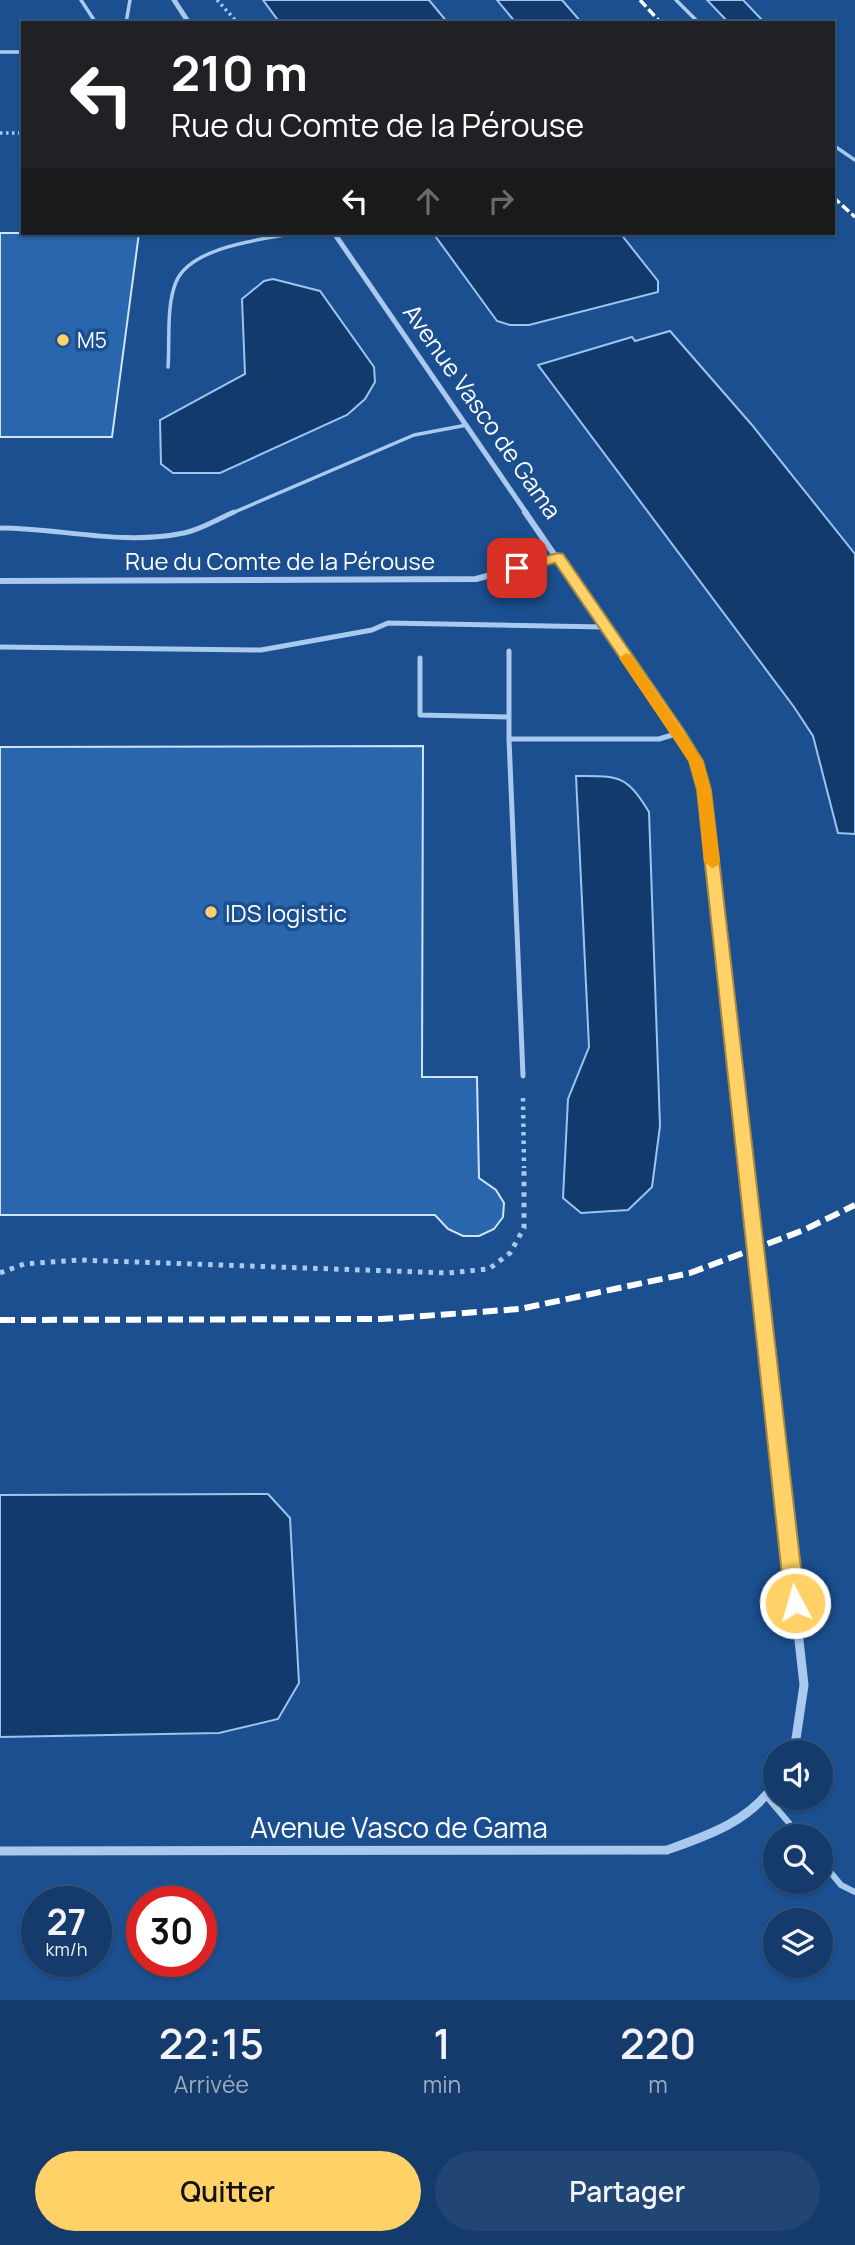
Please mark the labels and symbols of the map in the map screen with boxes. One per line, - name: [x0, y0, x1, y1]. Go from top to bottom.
- street label: Avenue Vasco de Gama: [396, 297, 570, 525]
- place label: M5: [77, 326, 107, 354]
- marker: M5: [55, 332, 71, 348]
- pin: [487, 538, 547, 598]
- street label: Rue du Comte de la Pérouse: [125, 544, 435, 577]
- place label: IDS logistic: [225, 896, 347, 929]
- marker: IDS logistic: [203, 904, 219, 920]
- position arrow: [758, 1566, 832, 1640]
- street label: Avenue Vasco de Gama: [250, 1808, 548, 1846]
- speed limit sign: 30: [126, 1886, 217, 1977]

